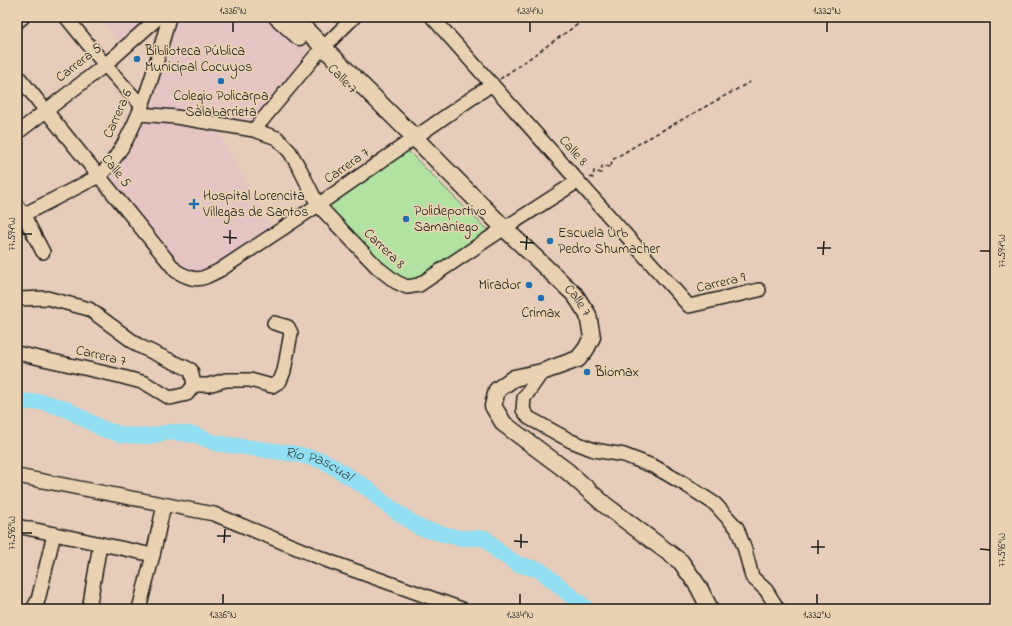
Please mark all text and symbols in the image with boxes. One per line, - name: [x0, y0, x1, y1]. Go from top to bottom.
- text: 1.336°N: [219, 4, 247, 19]
- text: 1.334°N: [516, 4, 544, 19]
- text: 1.332°N: [813, 4, 841, 19]
- street label: Carrera 5: [51, 38, 107, 88]
- place label: Biblioteca Pública Municipal Cocuyos: [144, 41, 252, 79]
- marker: Biblioteca Pública Municipal Cocuyos: [132, 54, 142, 64]
- street label: Calle 7: [322, 59, 362, 99]
- marker: Colegio Policarpa Salabarrieta: [216, 76, 226, 86]
- street label: Carrera 6: [98, 86, 138, 142]
- place label: Colegio Policarpa Salabarrieta: [173, 86, 269, 123]
- street label: Calle 8: [553, 131, 593, 171]
- street label: Carrera 7: [320, 143, 374, 189]
- street label: Calle 5: [96, 150, 136, 192]
- place label: Hospital Lorencita Villegas de Santos: [202, 186, 308, 224]
- marker: Hospital Lorencita Villegas de Santos: [188, 198, 200, 210]
- place label: Polideportivo Samaniego: [414, 201, 486, 239]
- marker: Polideportivo Samaniego: [401, 214, 411, 224]
- text: 77.594°W: [5, 217, 20, 251]
- place label: Escuela Urb Pedro Shumacher: [558, 223, 661, 260]
- street label: Carrera 8: [358, 224, 410, 274]
- text: 77.594°W: [995, 234, 1010, 268]
- marker: Escuela Urb Pedro Shumacher: [545, 236, 555, 246]
- street label: Carrera 9: [694, 267, 748, 299]
- place label: Mirador: [479, 275, 522, 296]
- street label: Calle 7: [559, 279, 597, 321]
- marker: Mirador: [524, 280, 534, 290]
- marker: Crimax: [536, 293, 546, 303]
- place label: Crimax: [521, 303, 561, 324]
- street label: Carrera 7: [74, 340, 129, 372]
- place label: Biomax: [594, 362, 639, 383]
- marker: Biomax: [582, 367, 592, 377]
- water label: Río Pascual: [284, 442, 359, 489]
- text: 77.596°W: [5, 516, 20, 550]
- text: 77.596°W: [995, 533, 1010, 567]
- text: 1.336°N: [209, 608, 237, 623]
- text: 1.334°N: [506, 608, 534, 623]
- text: 1.332°N: [803, 608, 831, 623]

